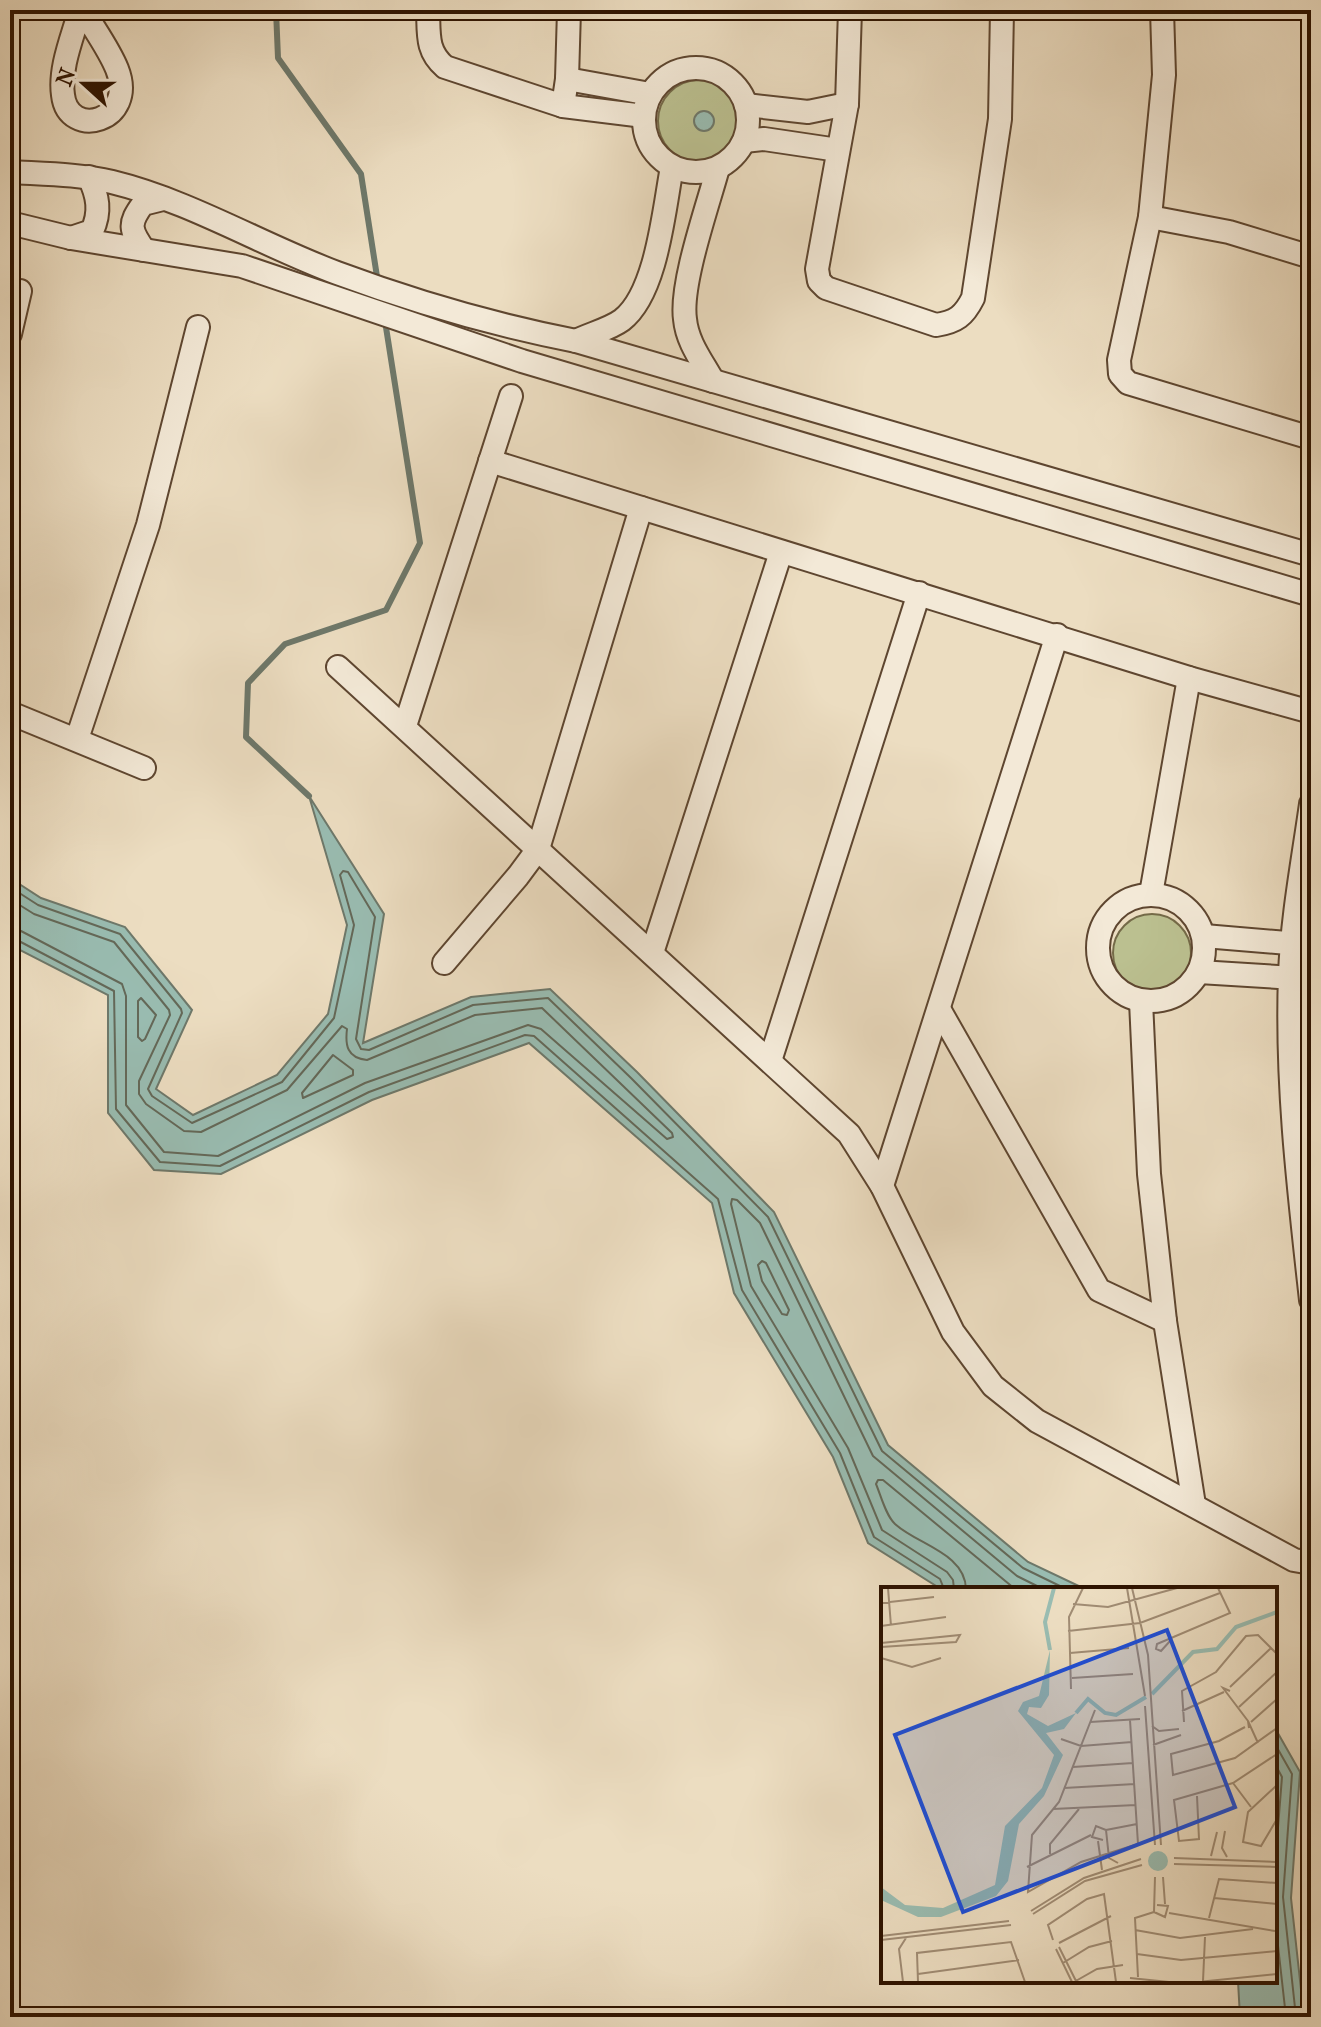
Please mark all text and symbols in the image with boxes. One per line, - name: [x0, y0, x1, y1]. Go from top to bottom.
- north arrow: [44, 44, 124, 124]
- text: N: [51, 64, 81, 90]
- inset map: [881, 1587, 1277, 1983]

